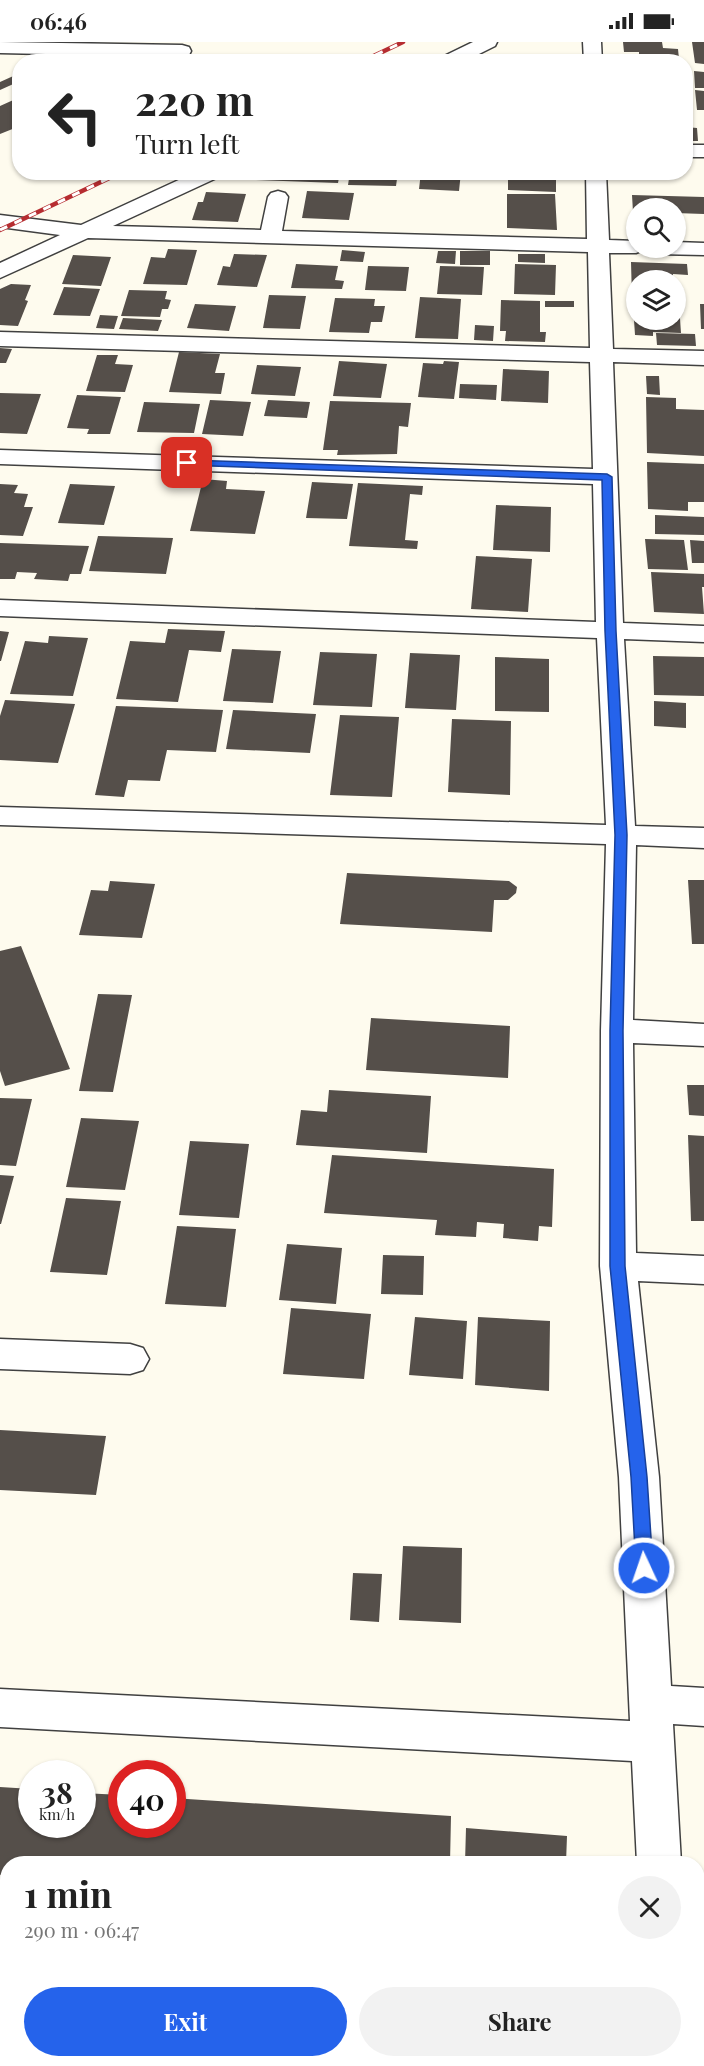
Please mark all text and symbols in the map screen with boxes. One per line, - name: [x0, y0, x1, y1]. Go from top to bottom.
- text: 06:46: [30, 6, 87, 36]
- text: 220 m: [135, 71, 254, 127]
- icon: left: [36, 78, 114, 156]
- text: Turn left: [135, 125, 239, 161]
- map controls: [626, 198, 686, 330]
- button: search: [626, 198, 686, 258]
- button: layers: [626, 270, 686, 330]
- pin: [161, 437, 212, 488]
- icon: arrive: [170, 446, 203, 479]
- position arrow: [612, 1536, 676, 1600]
- speed limit sign: 40: [108, 1760, 186, 1838]
- text: 38: [41, 1772, 73, 1812]
- text: km/h: [39, 1804, 75, 1824]
- text: 1 min: [24, 1869, 112, 1917]
- button: close: [618, 1876, 681, 1939]
- text: 290 m · 06:47: [24, 1916, 139, 1943]
- button: Exit: [24, 1987, 347, 2056]
- button: Share: [359, 1987, 681, 2056]

